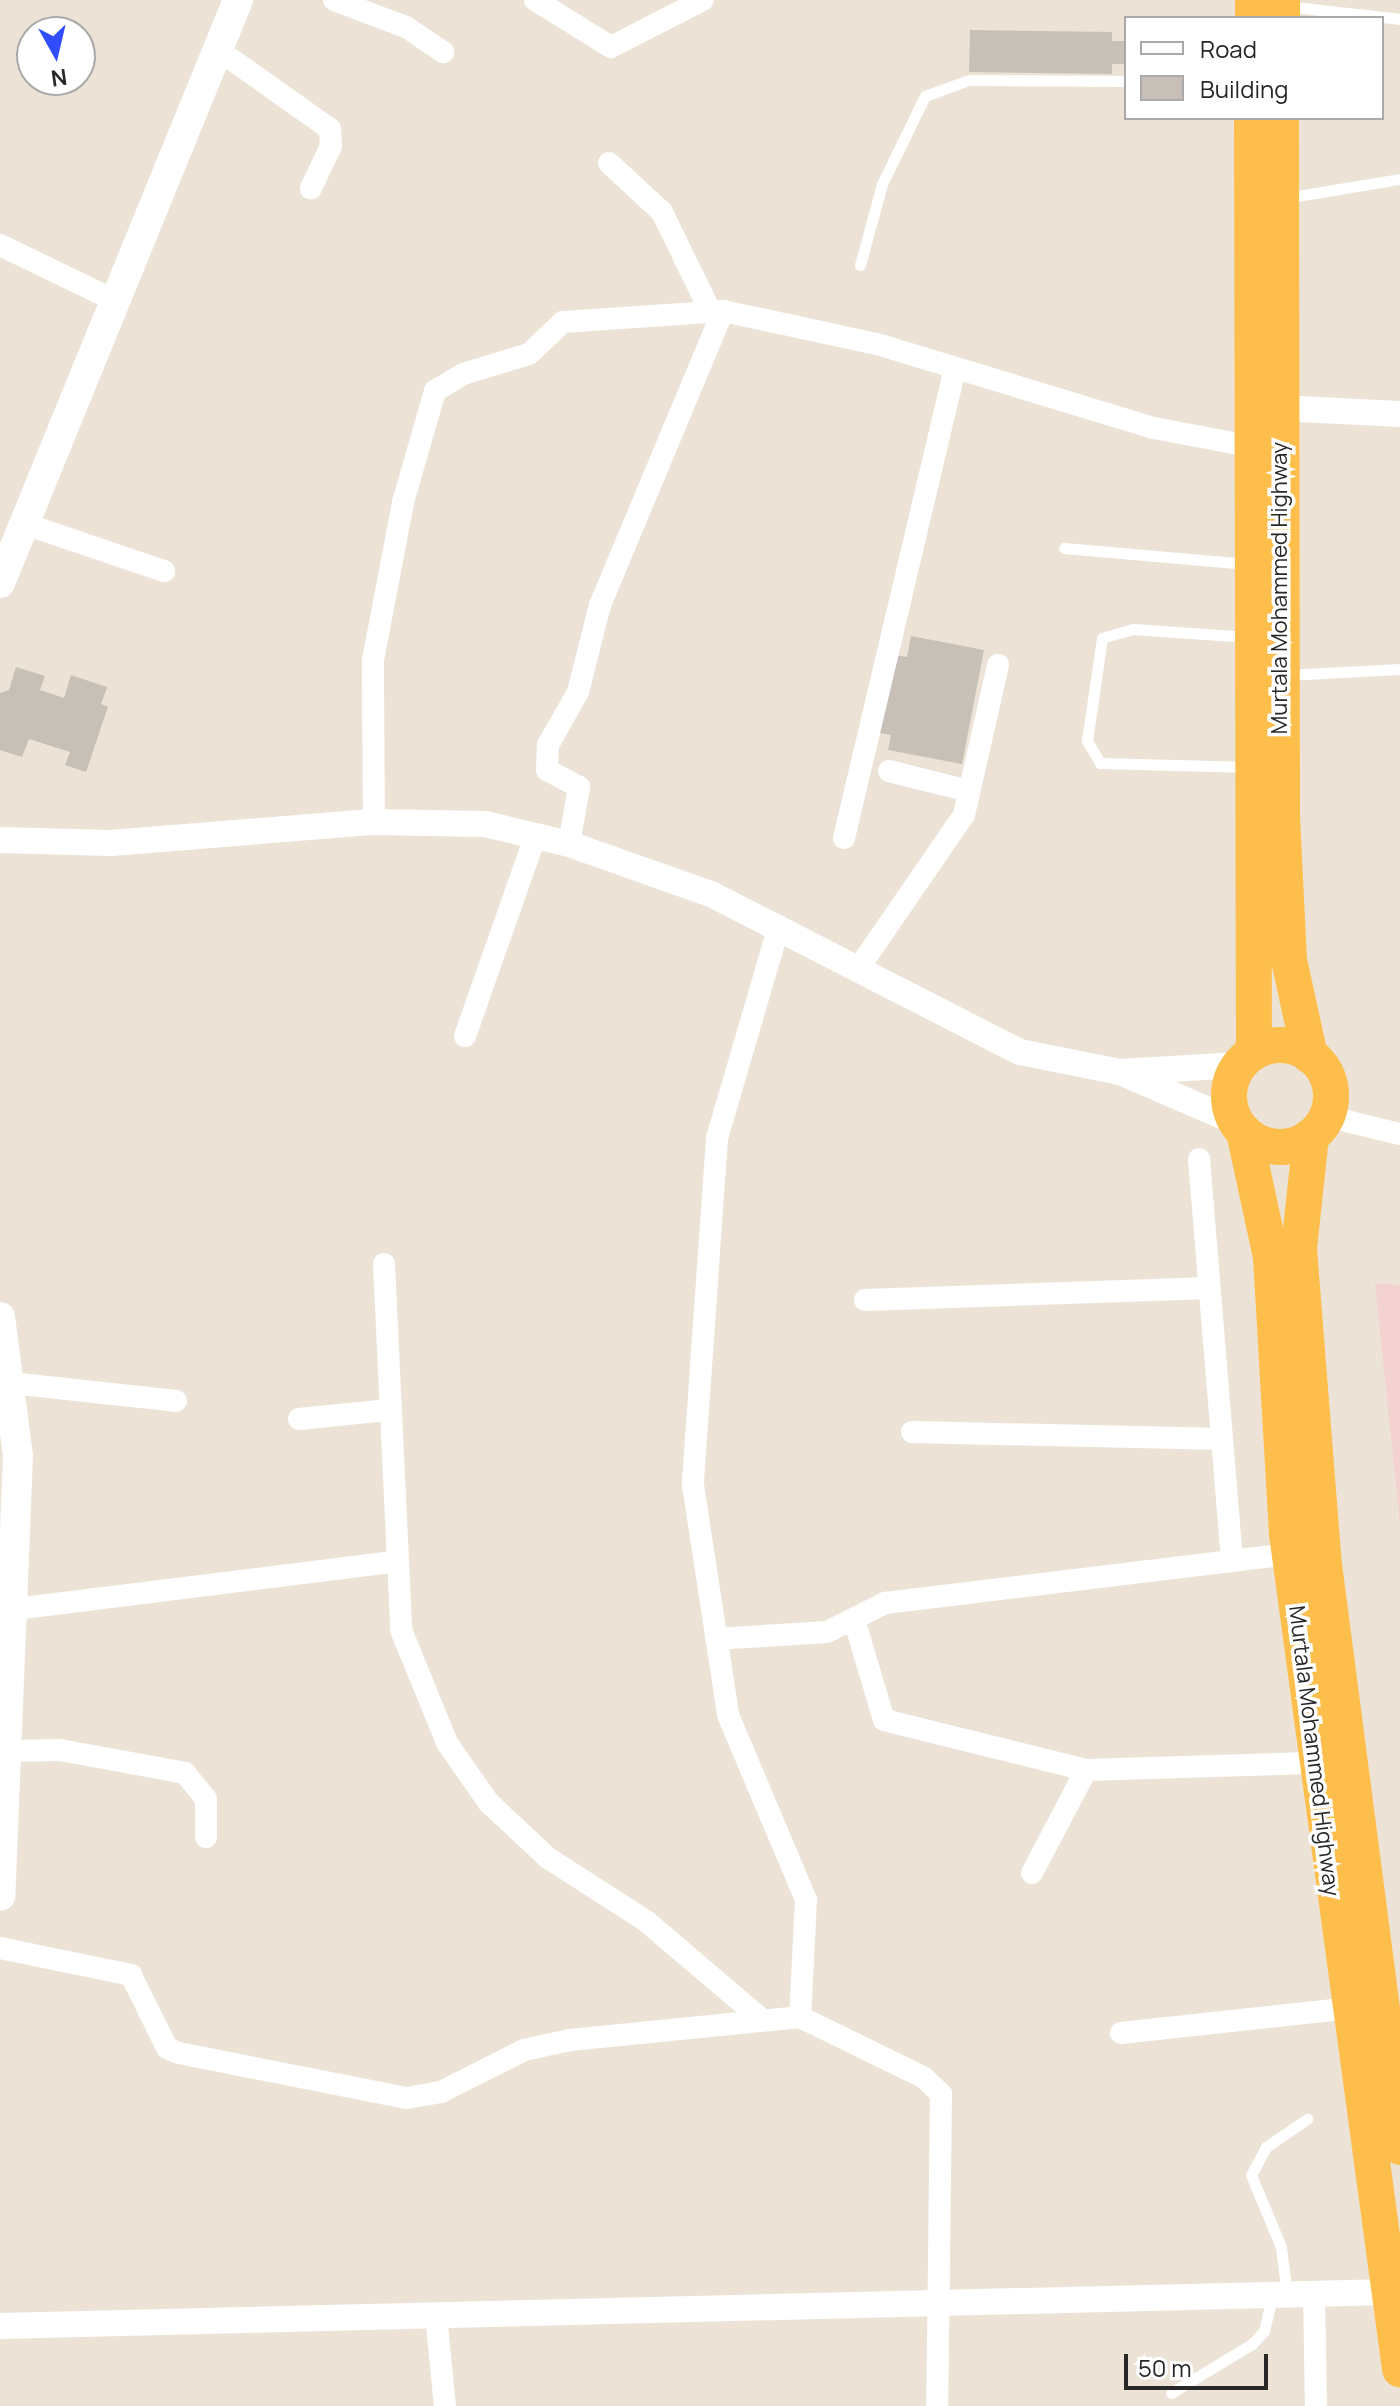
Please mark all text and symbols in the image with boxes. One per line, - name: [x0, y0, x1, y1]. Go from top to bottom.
- north arrow: [16, 16, 96, 96]
- legend: [1124, 16, 1384, 120]
- text: Road: [1200, 32, 1257, 65]
- text: N: [49, 62, 69, 94]
- text: Building: [1200, 72, 1288, 105]
- street label: Murtala Mohammed Highway: [1267, 442, 1293, 734]
- street label: Murtala Mohammed Highway: [1283, 1604, 1345, 1898]
- scale bar: [1128, 2338, 1272, 2388]
- text: 50 m: [1138, 2351, 1192, 2384]

